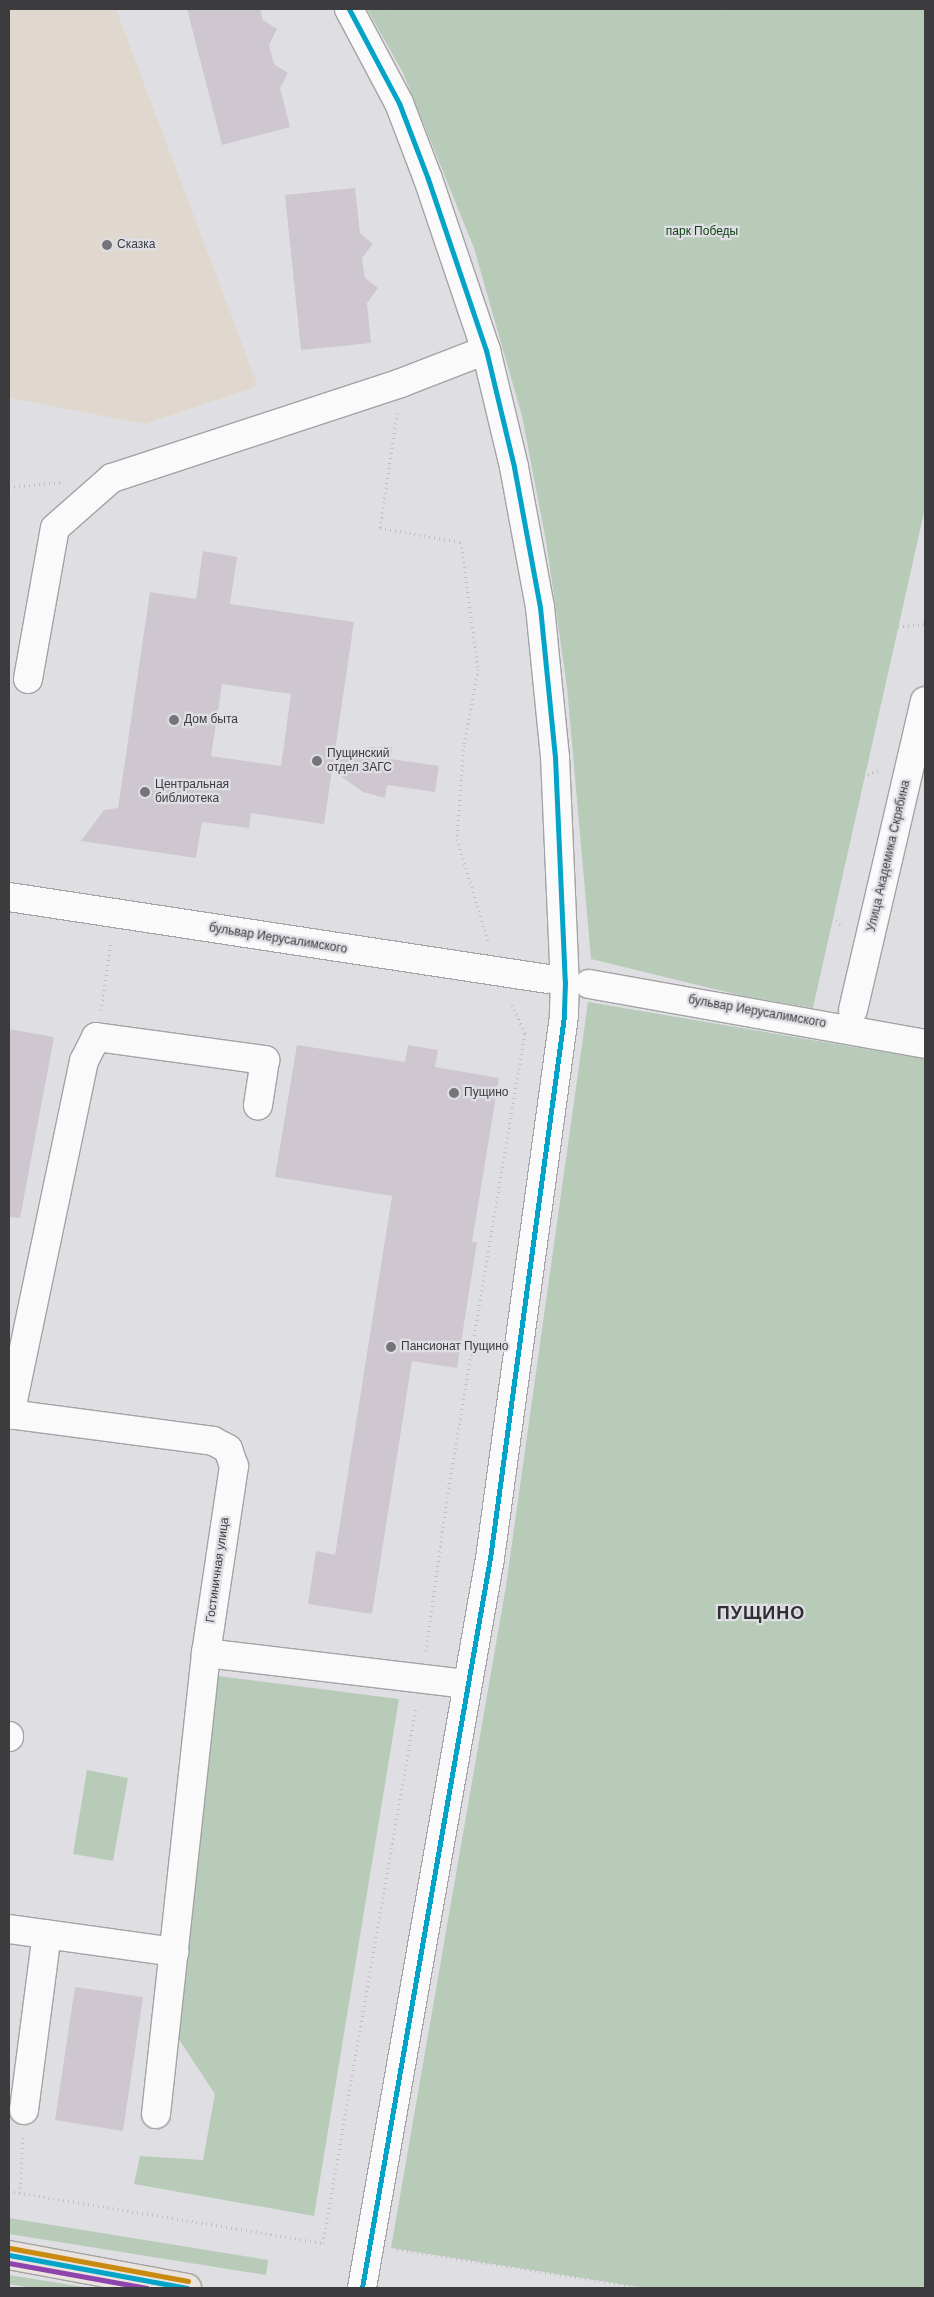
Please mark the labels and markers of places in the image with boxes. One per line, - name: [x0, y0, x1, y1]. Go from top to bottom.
- place label: Сказка: [117, 238, 155, 252]
- marker: Сказка: [101, 239, 113, 251]
- place label: Дом быта: [184, 713, 238, 727]
- marker: Дом быта: [168, 714, 180, 726]
- place label: Пущинский отдел ЗАГС: [327, 747, 392, 775]
- marker: Пущинский отдел ЗАГС: [311, 755, 323, 767]
- place label: Центральная библиотека: [155, 778, 229, 806]
- marker: Центральная библиотека: [139, 786, 151, 798]
- place label: Пущино: [464, 1086, 509, 1100]
- marker: Пущино: [448, 1087, 460, 1099]
- place label: Пансионат Пущино: [401, 1340, 509, 1354]
- marker: Пансионат Пущино: [385, 1341, 397, 1353]

